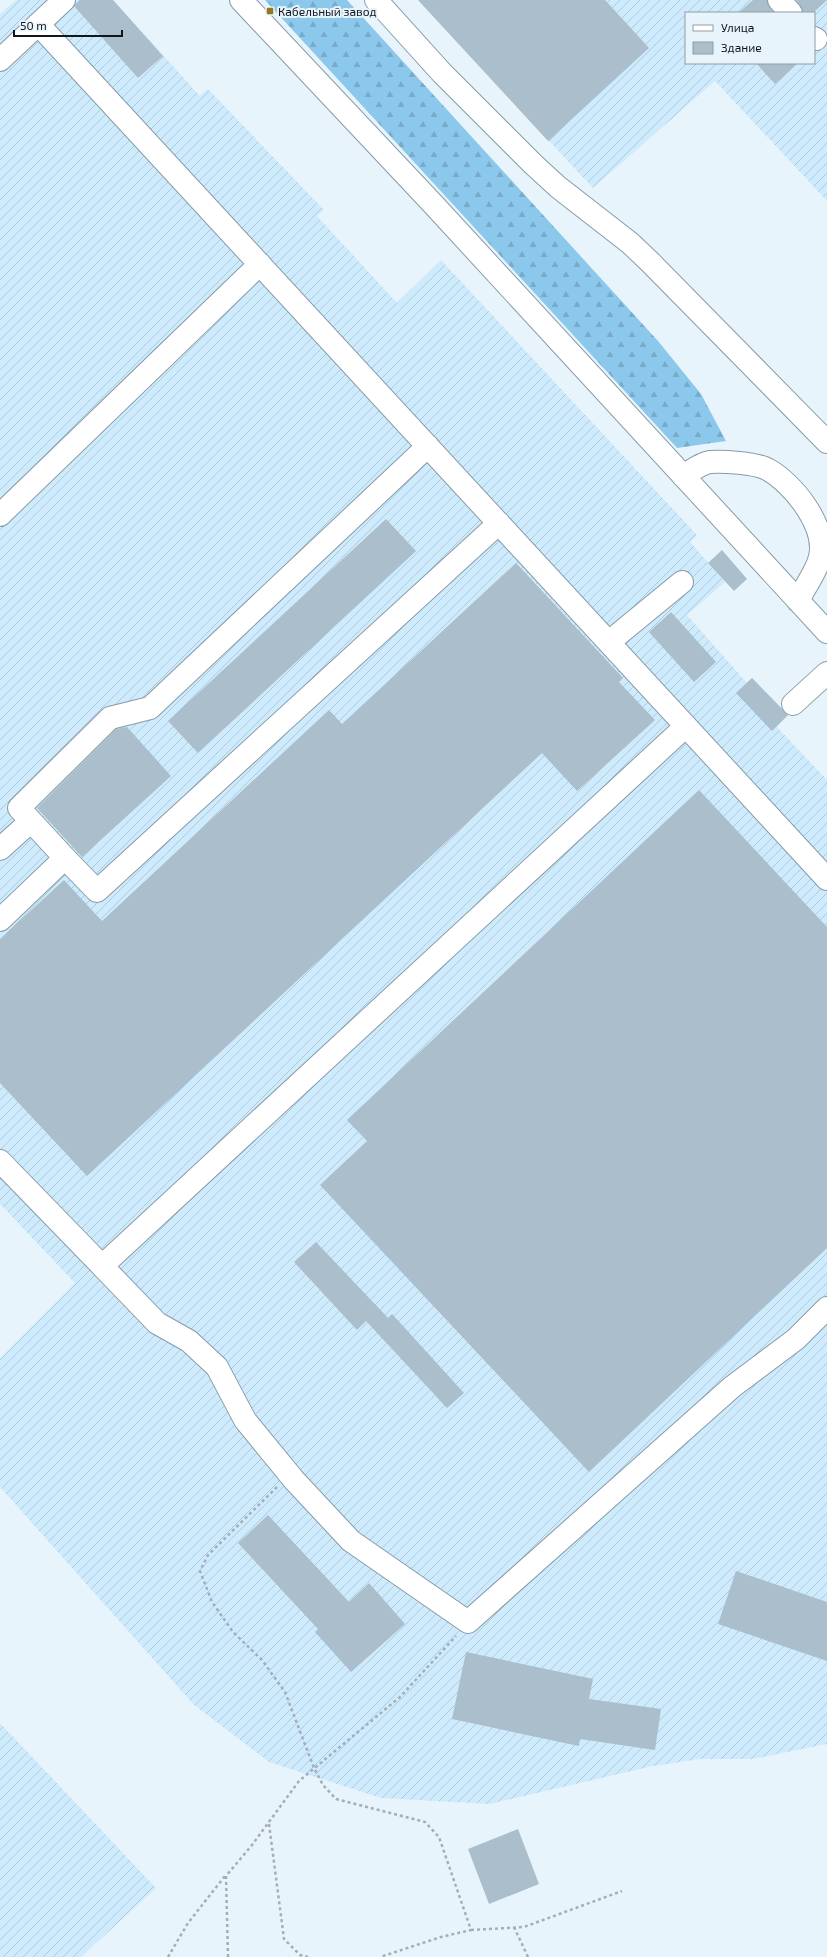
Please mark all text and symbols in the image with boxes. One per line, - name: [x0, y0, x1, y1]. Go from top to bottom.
- place label: Кабельный завод: [278, 4, 376, 18]
- marker: Кабельный завод: [265, 6, 275, 16]
- scale bar: [14, 12, 122, 38]
- legend: [685, 12, 815, 64]
- text: 50 m: [20, 18, 47, 32]
- text: Улица: [721, 20, 754, 34]
- text: Здание: [721, 40, 762, 54]

